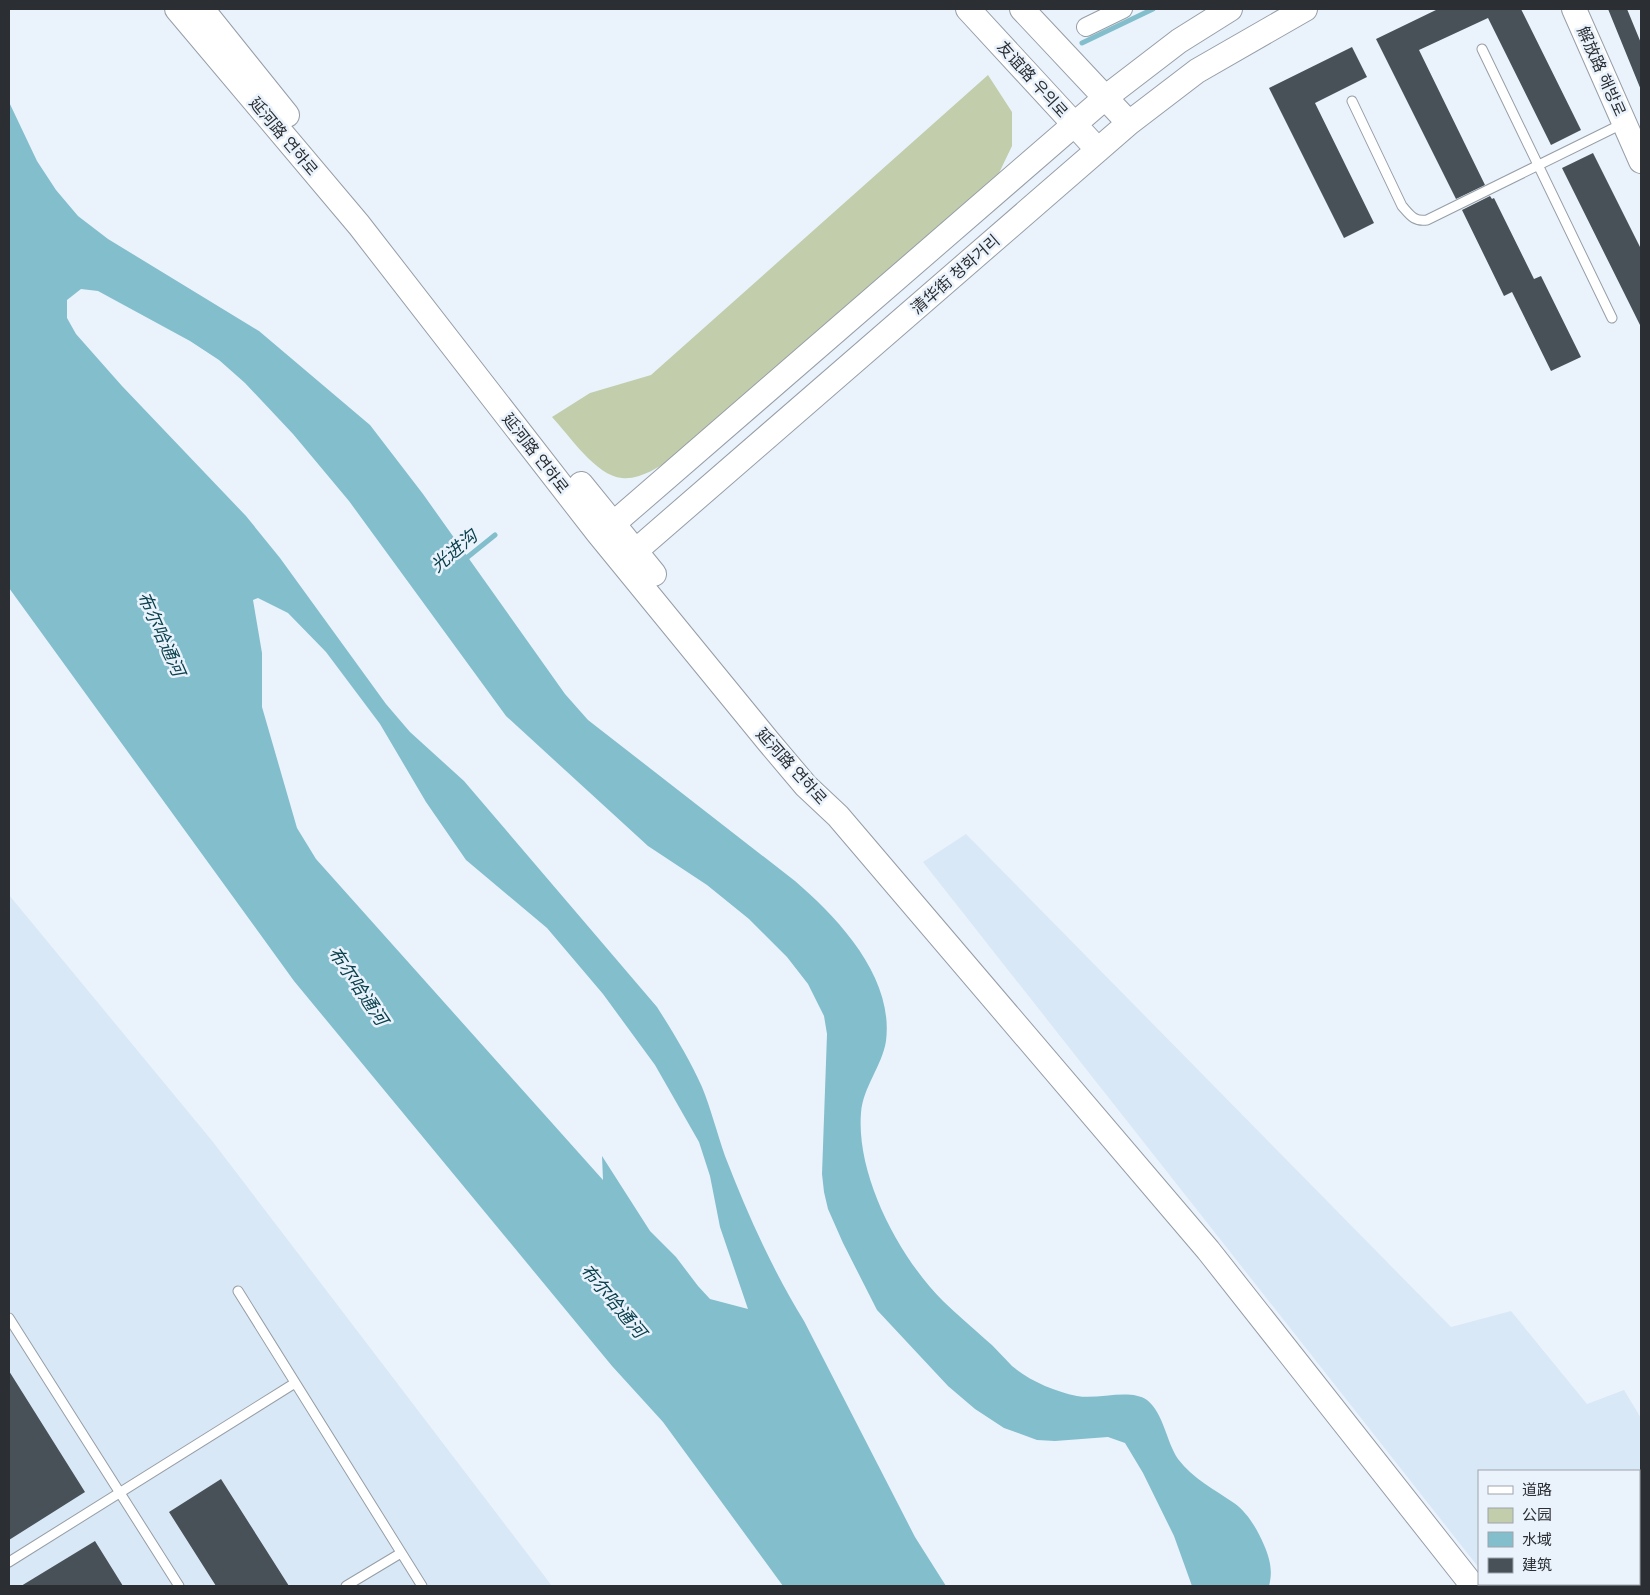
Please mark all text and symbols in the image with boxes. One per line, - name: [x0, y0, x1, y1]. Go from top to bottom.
- street label: 解放路 해방로: [1573, 23, 1631, 119]
- street label: 友谊路 우의로: [993, 37, 1073, 122]
- street label: 延河路 연하로: [245, 93, 323, 179]
- street label: 清华街 청화거리: [907, 230, 1003, 318]
- street label: 延河路 연하로: [499, 409, 574, 497]
- water label: 光进沟: [426, 523, 483, 576]
- water label: 布尔哈通河: [134, 588, 191, 682]
- street label: 延河路 연하로: [752, 724, 832, 809]
- water label: 布尔哈通河: [325, 942, 395, 1031]
- water label: 布尔哈通河: [576, 1259, 653, 1344]
- legend: [1478, 1470, 1640, 1585]
- text: 道路: [1522, 1480, 1552, 1498]
- text: 公园: [1522, 1505, 1552, 1523]
- text: 水域: [1522, 1530, 1552, 1548]
- text: 建筑: [1522, 1555, 1552, 1573]

